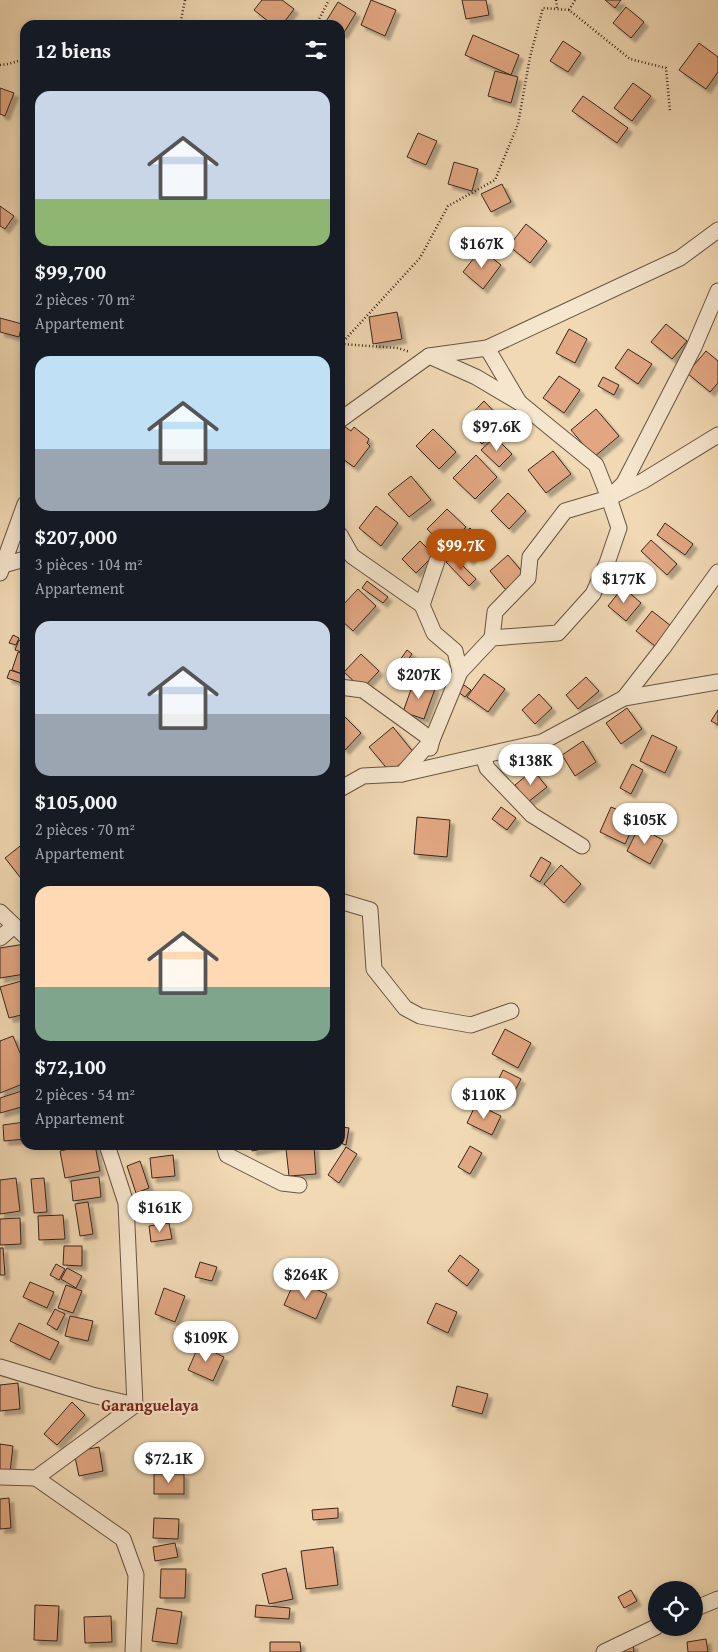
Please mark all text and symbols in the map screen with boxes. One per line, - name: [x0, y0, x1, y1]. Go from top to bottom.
- text: 12 biens: [35, 35, 111, 66]
- icon: filters: [302, 36, 330, 64]
- icon: home: [138, 123, 228, 213]
- pin: $167K: [447, 226, 517, 269]
- text: $167K: [460, 231, 504, 255]
- text: $99,700: [35, 256, 106, 287]
- text: 2 pièces · 70 m²: [35, 287, 135, 311]
- text: Appartement: [35, 311, 125, 335]
- icon: home: [138, 388, 228, 478]
- pin: $97.6K: [456, 410, 538, 452]
- text: $97.6K: [473, 414, 521, 438]
- text: $207,000: [35, 521, 117, 552]
- pin: $99.7K: [420, 528, 502, 571]
- text: $99.7K: [437, 533, 485, 557]
- text: 3 pièces · 104 m²: [35, 552, 143, 576]
- pin: $177K: [589, 562, 659, 604]
- text: $177K: [602, 566, 646, 590]
- text: Appartement: [35, 576, 125, 600]
- icon: home: [138, 653, 228, 743]
- pin: $207K: [384, 658, 454, 700]
- text: $207K: [397, 662, 441, 686]
- pin: $138K: [496, 744, 566, 786]
- text: $138K: [509, 748, 553, 772]
- text: $105,000: [35, 786, 117, 817]
- pin: $105K: [610, 802, 680, 845]
- text: $105K: [623, 807, 667, 831]
- text: 2 pièces · 70 m²: [35, 817, 135, 841]
- text: Appartement: [35, 841, 125, 865]
- icon: home: [138, 918, 228, 1008]
- text: $72,100: [35, 1051, 106, 1082]
- pin: $110K: [449, 1078, 519, 1120]
- text: 2 pièces · 54 m²: [35, 1082, 135, 1106]
- text: $110K: [462, 1082, 506, 1106]
- text: Appartement: [35, 1106, 125, 1130]
- pin: $161K: [125, 1190, 195, 1233]
- text: $161K: [138, 1195, 182, 1219]
- pin: $264K: [271, 1258, 341, 1300]
- text: $264K: [284, 1262, 328, 1286]
- pin: $109K: [171, 1320, 241, 1363]
- text: $109K: [184, 1325, 228, 1349]
- district label: Garanguelaya: [101, 1393, 200, 1417]
- pin: $72.1K: [128, 1442, 210, 1484]
- text: $72.1K: [145, 1446, 193, 1470]
- map controls: [648, 1581, 703, 1636]
- button: locate: [648, 1581, 703, 1636]

